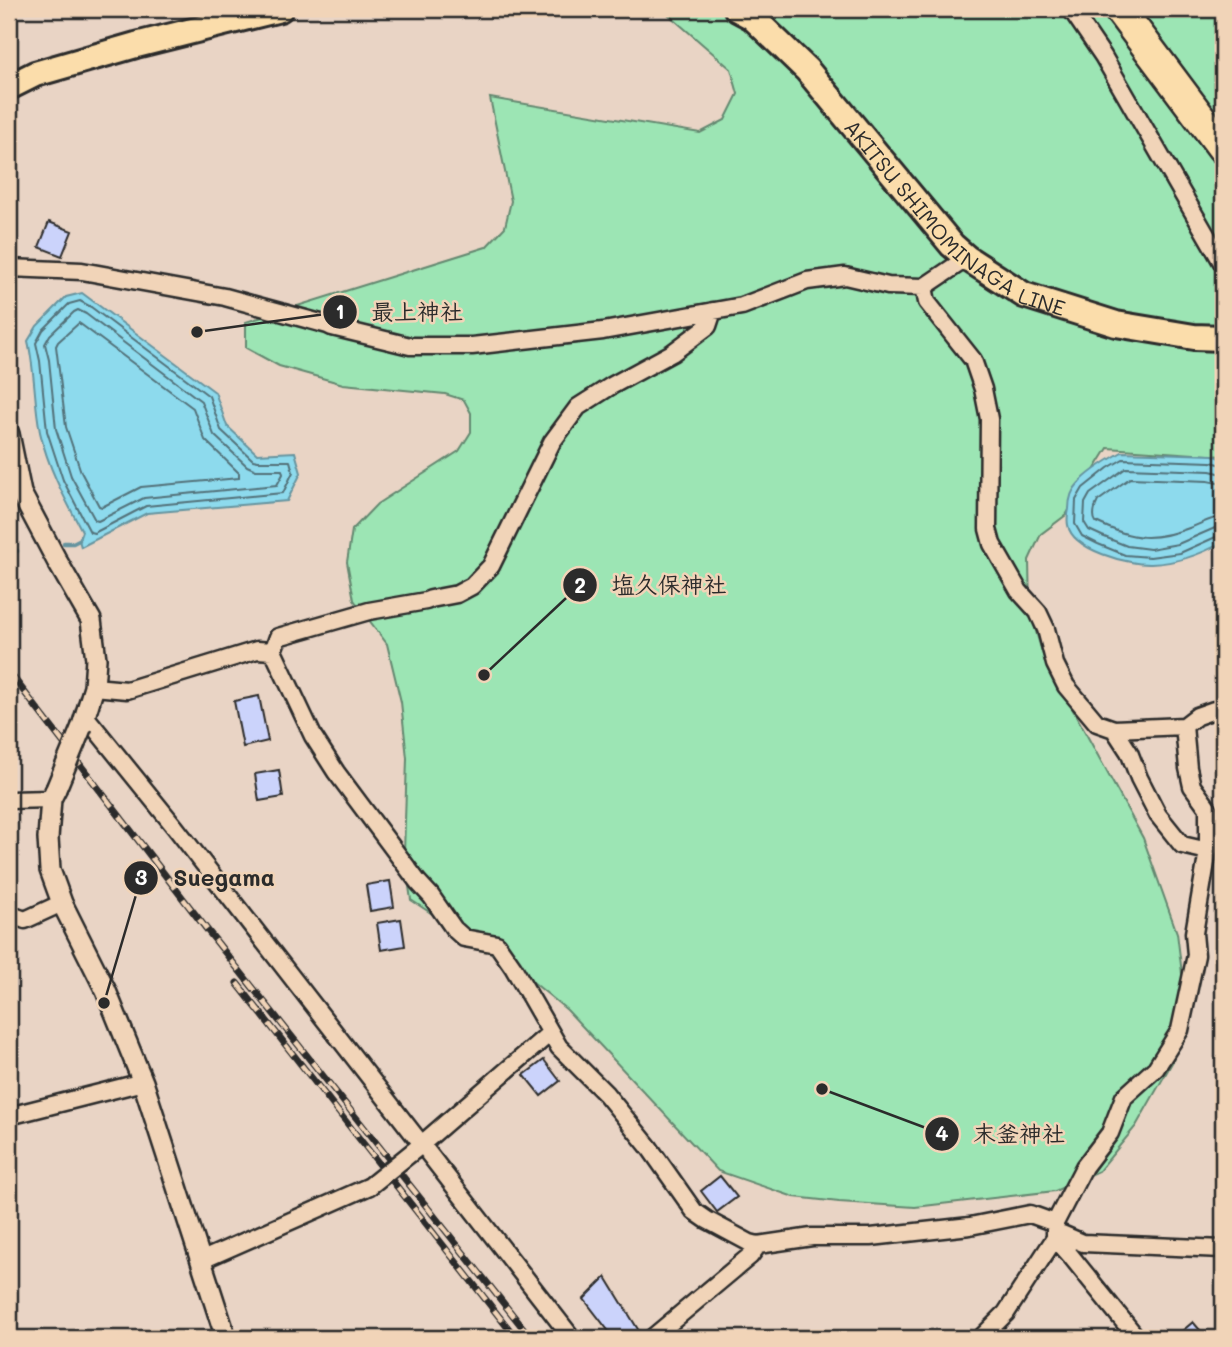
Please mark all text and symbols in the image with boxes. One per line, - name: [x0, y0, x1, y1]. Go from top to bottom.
- street label: AKITSU SHIMOMINAGA LINE: [839, 113, 1069, 321]
- callout: 最上神社: [322, 290, 477, 334]
- text: 最上神社: [371, 296, 463, 326]
- text: 1: [335, 297, 345, 324]
- callout: 塩久保神社: [562, 563, 740, 607]
- text: 塩久保神社: [612, 569, 727, 599]
- text: 2: [574, 571, 586, 598]
- callout: Suegama: [124, 856, 288, 900]
- text: Suegama: [173, 862, 275, 892]
- text: 3: [135, 863, 147, 890]
- callout: 末釜神社: [924, 1112, 1079, 1156]
- text: 末釜神社: [973, 1118, 1065, 1148]
- text: 4: [935, 1119, 949, 1146]

